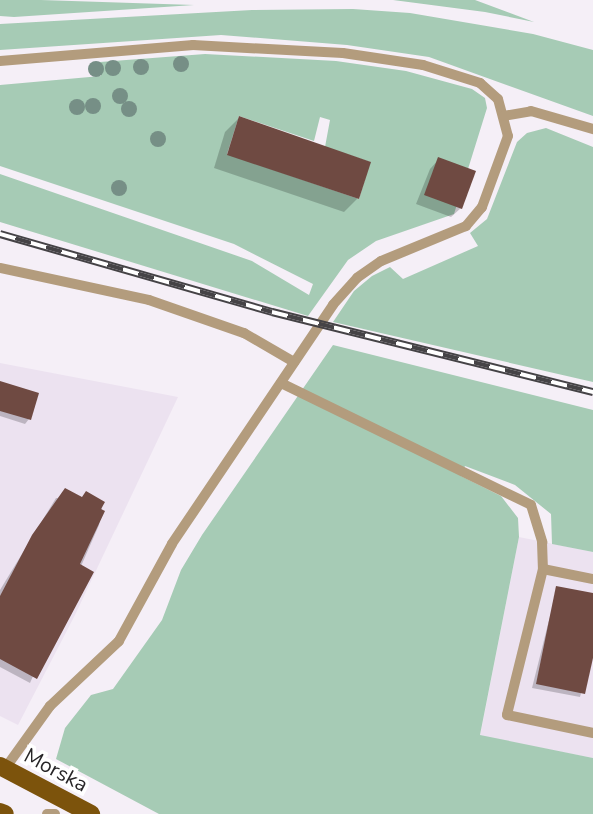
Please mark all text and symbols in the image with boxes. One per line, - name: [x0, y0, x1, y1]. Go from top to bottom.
- street label: Morska: [20, 743, 92, 797]

